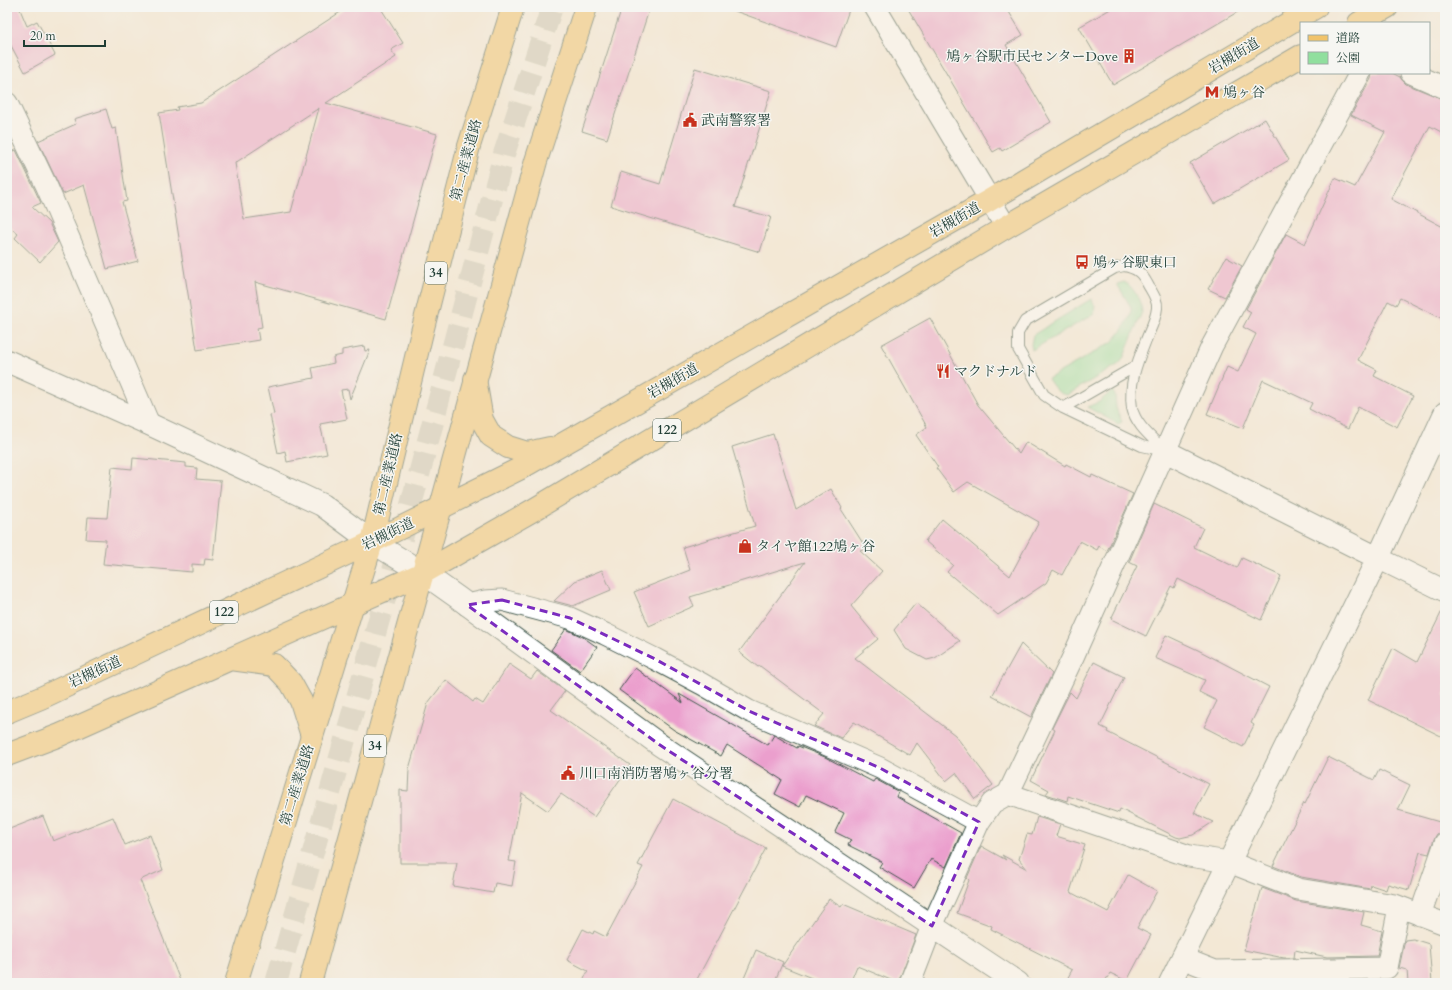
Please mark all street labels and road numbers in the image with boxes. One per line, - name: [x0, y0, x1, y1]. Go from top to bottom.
- street label: 岩槻街道: [1205, 33, 1263, 79]
- street label: 第二産業道路: [446, 117, 486, 203]
- street label: 岩槻街道: [926, 198, 984, 242]
- road number: 34: [425, 262, 447, 284]
- street label: 岩槻街道: [644, 359, 702, 403]
- road number: 122: [653, 419, 681, 441]
- street label: 第二産業道路: [369, 431, 407, 517]
- street label: 岩槻街道: [359, 513, 417, 555]
- road number: 122: [210, 601, 238, 623]
- street label: 岩槻街道: [66, 652, 124, 692]
- road number: 34: [364, 735, 386, 757]
- street label: 第二産業道路: [276, 742, 318, 828]

